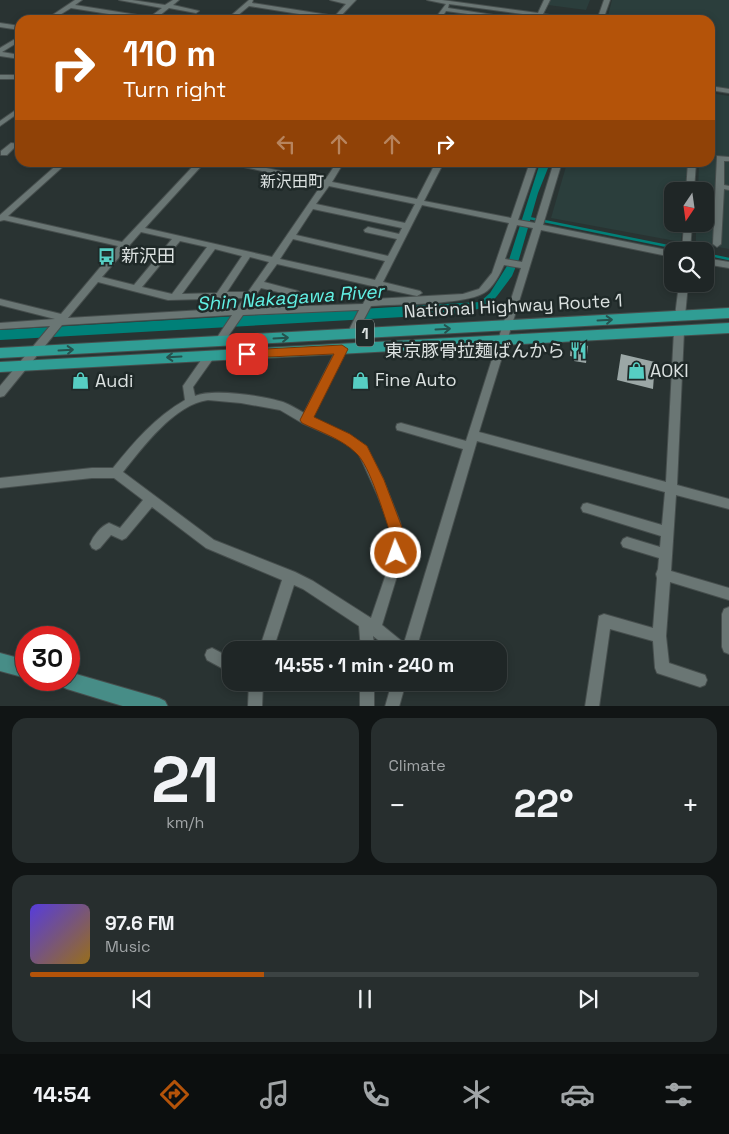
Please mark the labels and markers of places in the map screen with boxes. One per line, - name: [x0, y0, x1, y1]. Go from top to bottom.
- place label: 新沢田: [121, 244, 175, 267]
- bus stop icon: 新沢田: [97, 246, 117, 266]
- pin: [226, 333, 268, 375]
- place label: 東京豚骨拉麺ばんから: [385, 339, 565, 362]
- restaurant icon: 東京豚骨拉麺ばんから: [569, 341, 589, 361]
- place label: AOKI: [650, 359, 689, 382]
- shop icon: AOKI: [626, 361, 646, 381]
- place label: Fine Auto: [375, 368, 457, 391]
- place label: Audi: [95, 369, 133, 392]
- shop icon: Fine Auto: [351, 370, 371, 390]
- shop icon: Audi: [71, 371, 91, 391]

